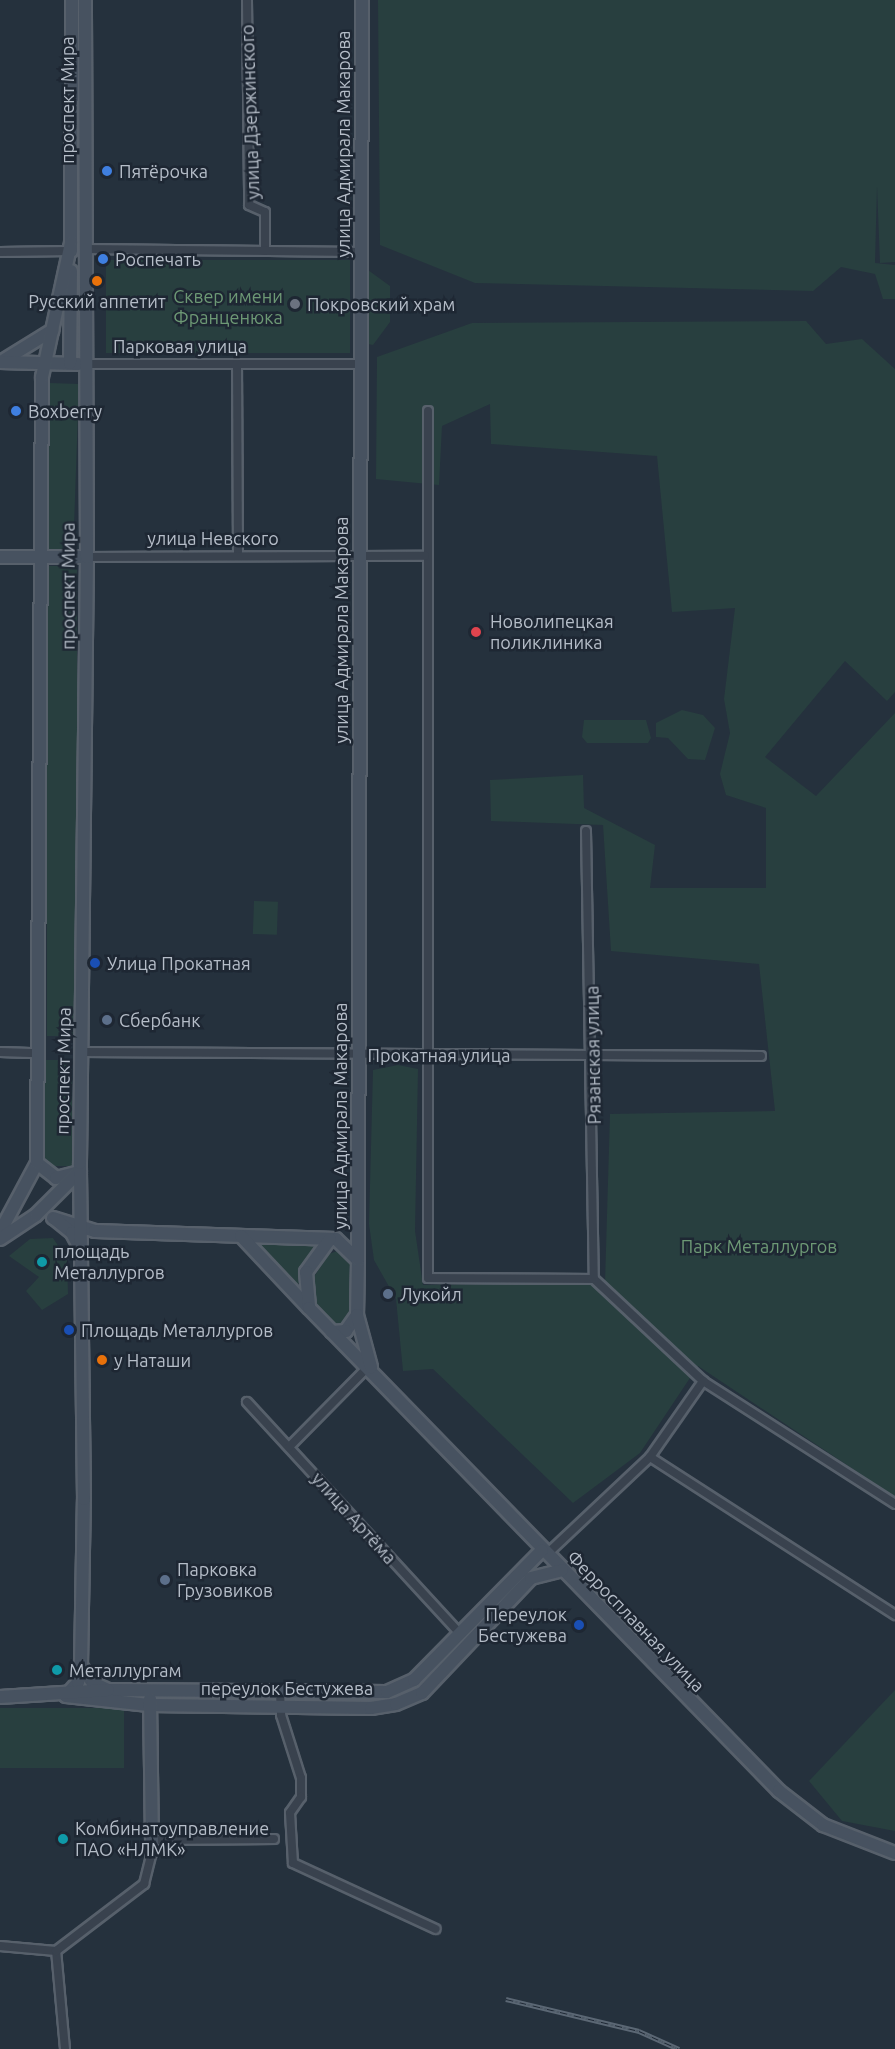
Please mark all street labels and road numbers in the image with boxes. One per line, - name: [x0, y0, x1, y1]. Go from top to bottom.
- street label: улица Дзержинского: [236, 24, 264, 200]
- street label: улица Адмирала Макарова: [332, 30, 354, 258]
- street label: проспект Мира: [56, 36, 78, 164]
- street label: Парковая улица: [113, 335, 247, 357]
- street label: улица Адмирала Макарова: [330, 516, 352, 744]
- street label: проспект Мира: [57, 522, 79, 650]
- street label: улица Невского: [147, 527, 279, 549]
- street label: Рязанская улица: [581, 985, 605, 1125]
- street label: улица Адмирала Макарова: [329, 1002, 351, 1230]
- street label: проспект Мира: [51, 1007, 75, 1135]
- street label: Прокатная улица: [368, 1044, 510, 1066]
- street label: улица Артёма: [307, 1468, 401, 1568]
- street label: Ферросплавная улица: [563, 1546, 709, 1696]
- street label: переулок Бестужева: [201, 1677, 373, 1699]

